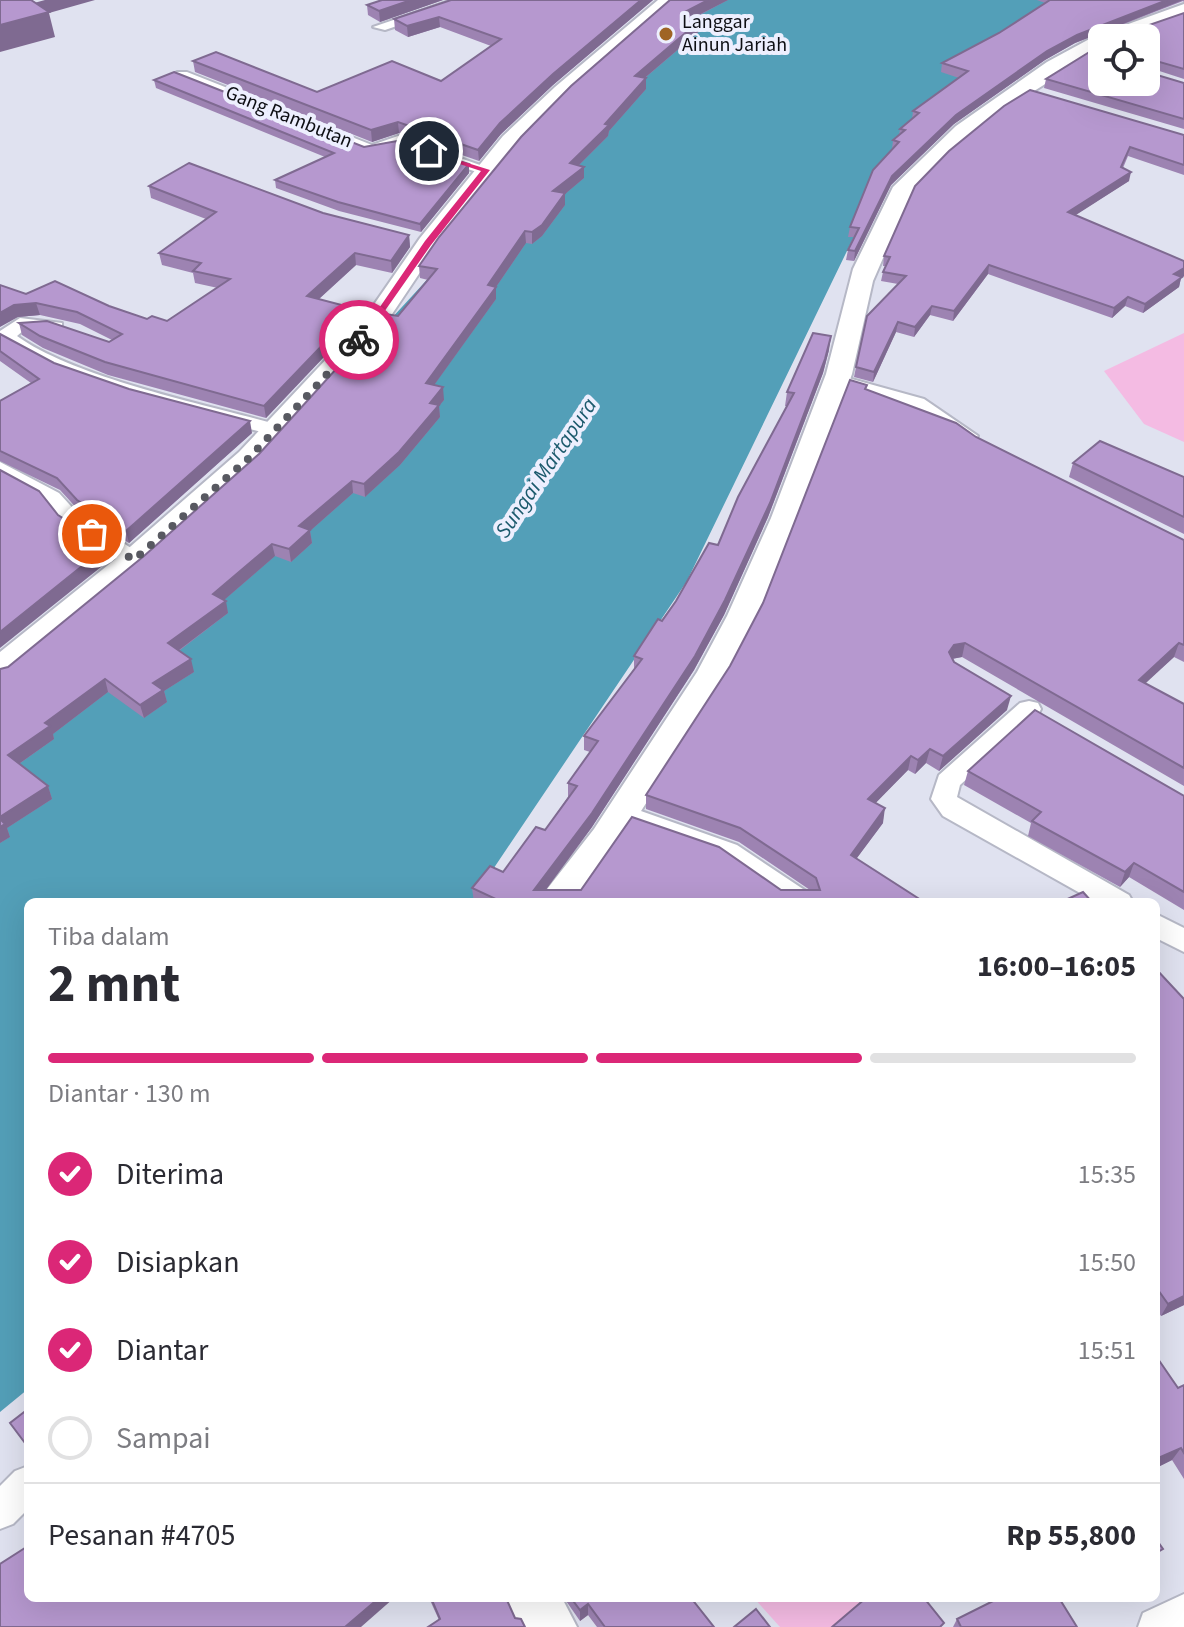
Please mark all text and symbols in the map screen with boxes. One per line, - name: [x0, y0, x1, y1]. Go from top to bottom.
- place label: Langgar Ainun Jariah: [682, 8, 787, 59]
- map controls: [1088, 24, 1160, 96]
- button: locate: [1088, 24, 1160, 96]
- marker: Langgar Ainun Jariah: [657, 25, 675, 43]
- street label: Gang Rambutan: [221, 79, 357, 155]
- pin: [395, 117, 463, 185]
- icon: home: [407, 129, 451, 173]
- courier: [319, 300, 399, 380]
- icon: bike: [337, 318, 381, 362]
- water label: Sungai Martapura: [487, 391, 605, 545]
- pin: [58, 500, 126, 568]
- icon: bag: [70, 512, 114, 556]
- text: Tiba dalam: [48, 918, 169, 955]
- text: 16:00–16:05: [977, 945, 1136, 988]
- text: 2 mnt: [48, 948, 180, 1022]
- text: Diantar · 130 m: [48, 1075, 210, 1112]
- icon: check: [48, 1152, 92, 1196]
- text: Diterima: [116, 1153, 224, 1196]
- text: 15:35: [1078, 1156, 1136, 1193]
- icon: check: [48, 1240, 92, 1284]
- text: Disiapkan: [116, 1241, 240, 1284]
- text: 15:50: [1078, 1244, 1136, 1281]
- icon: check: [48, 1328, 92, 1372]
- text: Diantar: [116, 1329, 208, 1372]
- text: 15:51: [1078, 1332, 1136, 1369]
- text: Sampai: [116, 1417, 211, 1460]
- text: Pesanan #4705: [48, 1514, 235, 1557]
- text: Rp 55,800: [1006, 1514, 1136, 1557]

